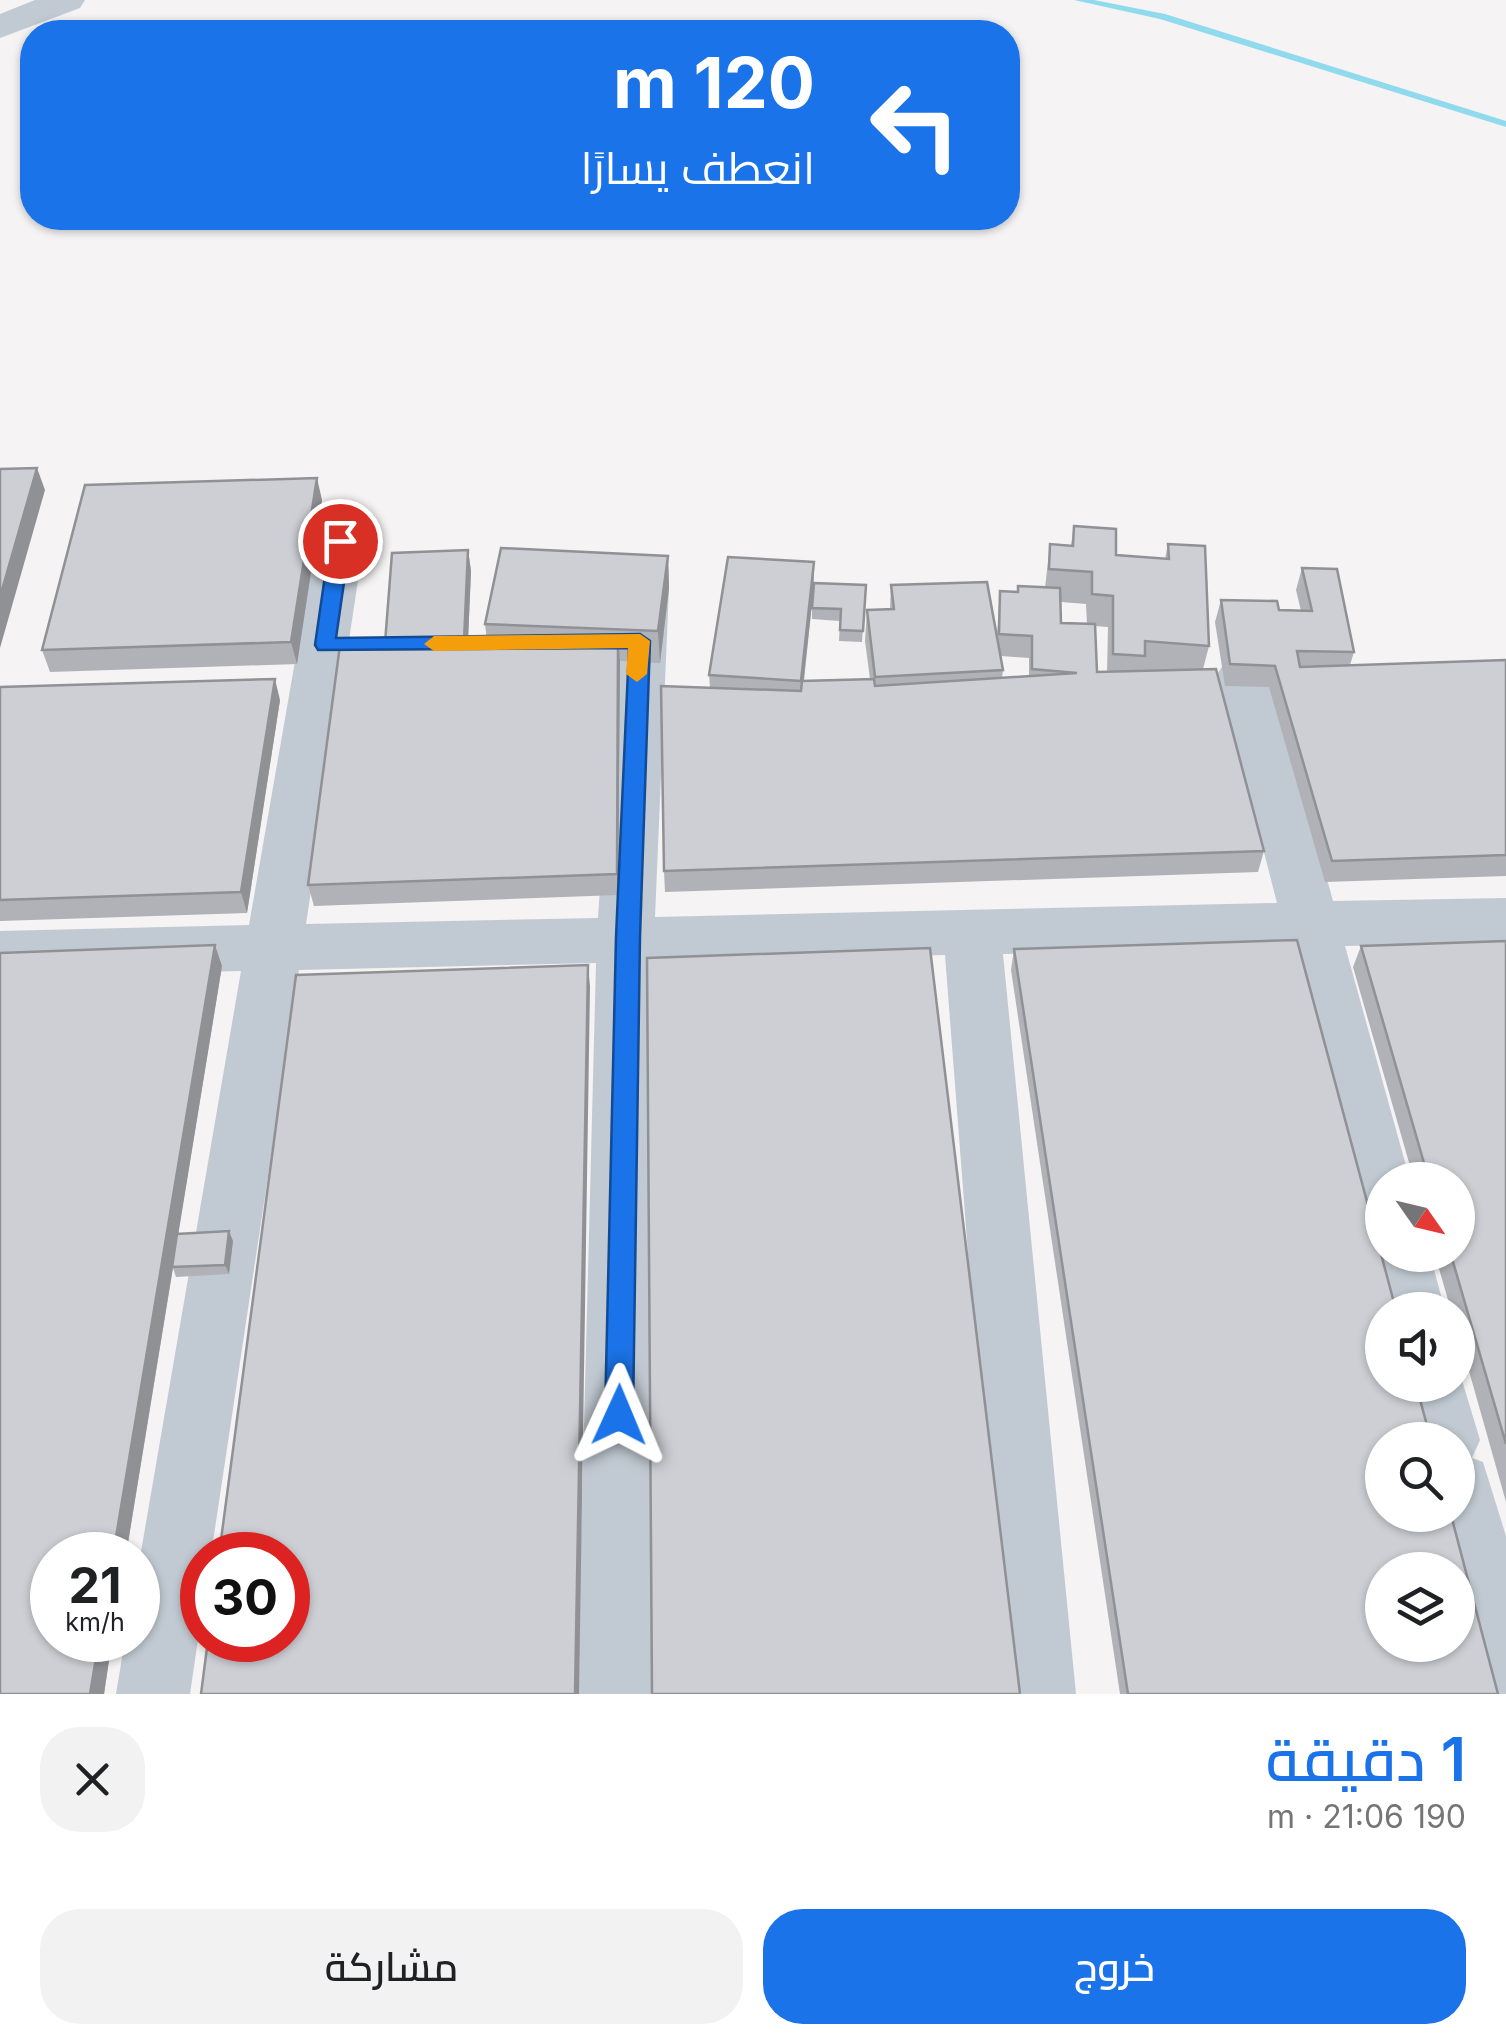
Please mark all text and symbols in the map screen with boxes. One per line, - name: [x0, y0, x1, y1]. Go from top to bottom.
- text: 120 m: [613, 40, 815, 125]
- icon: left: [850, 60, 980, 190]
- text: انعطف يسارًا: [580, 140, 815, 195]
- pin: [298, 499, 383, 584]
- icon: arrive: [313, 514, 368, 569]
- north arrow: [1365, 1162, 1475, 1272]
- map controls: [1365, 1162, 1475, 1662]
- button: sound: [1365, 1292, 1475, 1402]
- position arrow: [567, 1363, 671, 1467]
- button: search: [1365, 1422, 1475, 1532]
- speed limit sign: 30: [180, 1532, 310, 1662]
- button: layers: [1365, 1552, 1475, 1662]
- text: 21: [68, 1555, 122, 1615]
- text: km/h: [65, 1607, 125, 1637]
- text: 1 دقيقة: [1266, 1723, 1466, 1795]
- button: close: [40, 1727, 145, 1832]
- text: 190 m · 21:06: [1267, 1797, 1466, 1836]
- button: مشاركة: [40, 1909, 743, 2024]
- button: خروج: [763, 1909, 1466, 2024]

